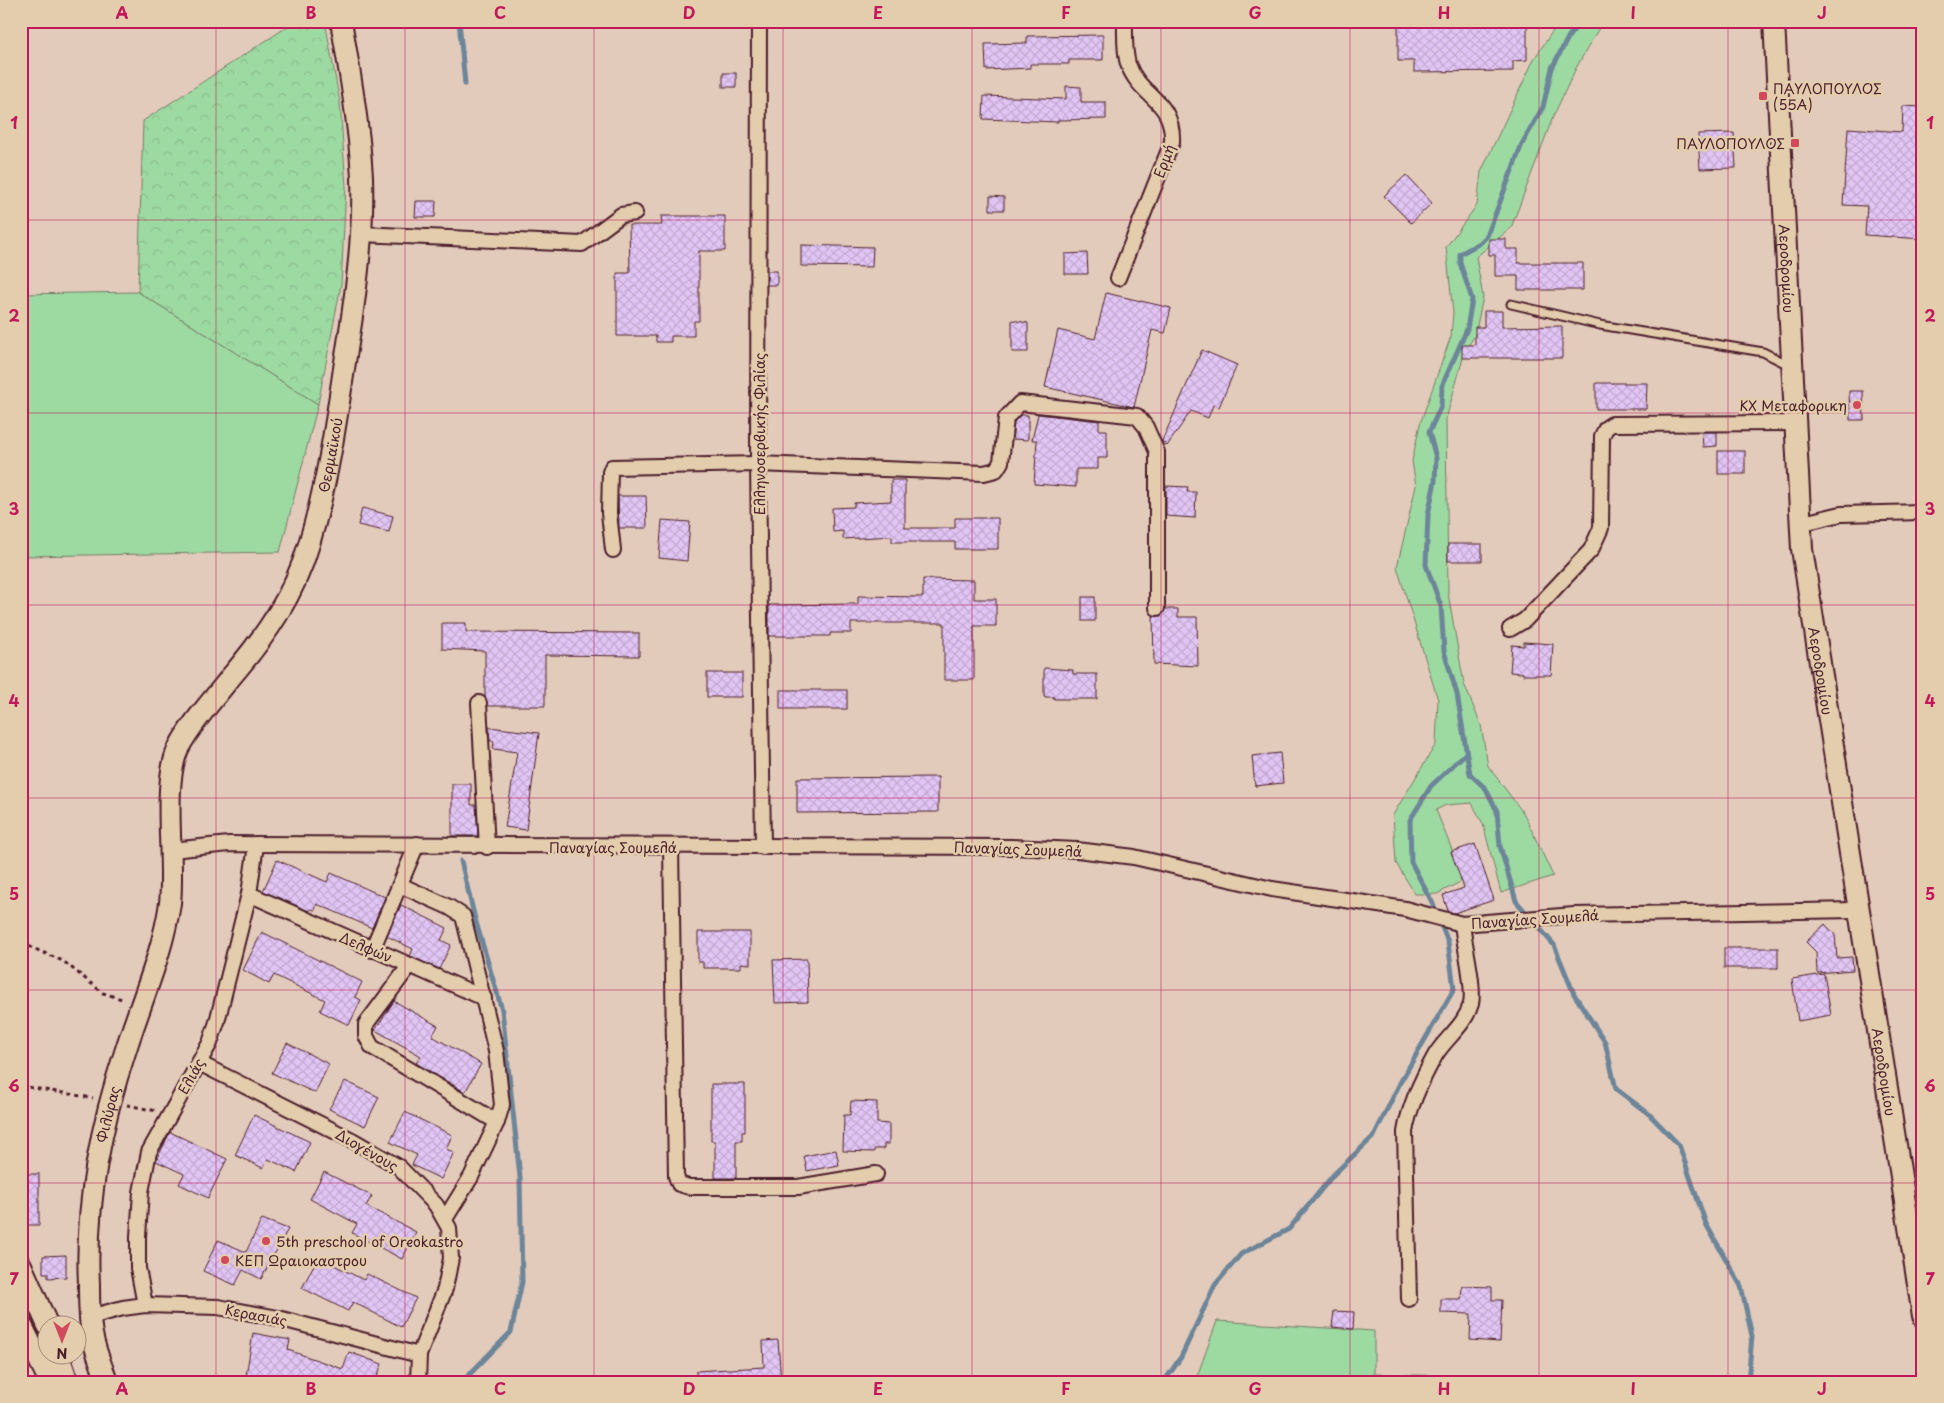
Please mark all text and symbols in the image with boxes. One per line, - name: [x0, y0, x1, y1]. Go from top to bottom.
- text: A: [116, 0, 129, 24]
- text: B: [306, 0, 317, 24]
- text: C: [494, 0, 506, 24]
- text: D: [683, 0, 695, 24]
- text: E: [873, 0, 883, 24]
- text: F: [1061, 0, 1071, 24]
- text: G: [1248, 0, 1262, 24]
- text: H: [1438, 0, 1450, 24]
- text: I: [1630, 0, 1636, 24]
- text: J: [1817, 0, 1827, 24]
- place label: ΠΑΥΛΟΠΟΥΛΟΣ (55Α): [1773, 78, 1882, 115]
- marker: ΠΑΥΛΟΠΟΥΛΟΣ (55Α): [1757, 90, 1769, 102]
- text: 1: [10, 110, 18, 134]
- text: 1: [1926, 110, 1934, 134]
- place label: ΠΑΥΛΟΠΟΥΛΟΣ: [1676, 133, 1785, 154]
- marker: ΠΑΥΛΟΠΟΥΛΟΣ: [1789, 137, 1801, 149]
- street label: Ερμή: [1148, 141, 1180, 181]
- street label: Αεροδρομίου: [1774, 224, 1800, 314]
- text: 2: [8, 303, 20, 327]
- text: 2: [1924, 303, 1936, 327]
- street label: Ελληνοσερβικής Φιλίας: [749, 353, 770, 515]
- place label: ΚΧ Μεταφορικη: [1739, 395, 1847, 416]
- marker: ΚΧ Μεταφορικη: [1851, 399, 1863, 411]
- street label: Θερμαϊκού: [312, 416, 347, 494]
- text: 3: [9, 496, 19, 520]
- text: 3: [1925, 496, 1935, 520]
- street label: Αεροδρομίου: [1804, 625, 1839, 716]
- text: 4: [9, 688, 20, 712]
- text: 4: [1925, 688, 1936, 712]
- street label: Παναγίας Σουμελά: [954, 836, 1082, 862]
- street label: Παναγίας Σουμελά: [549, 837, 677, 858]
- text: 5: [9, 881, 19, 905]
- text: 5: [1925, 881, 1935, 905]
- street label: Παναγίας Σουμελά: [1470, 904, 1600, 934]
- street label: Δελφών: [336, 927, 396, 967]
- street label: Αεροδρομίου: [1867, 1026, 1902, 1117]
- street label: Ελιάς: [173, 1054, 209, 1098]
- text: 6: [8, 1073, 20, 1097]
- text: 6: [1924, 1073, 1936, 1097]
- street label: Φιλύρας: [90, 1083, 125, 1145]
- street label: Διογένους: [332, 1124, 402, 1176]
- place label: 5th preschool of Oreokastro: [276, 1231, 464, 1252]
- marker: 5th preschool of Oreokastro: [260, 1235, 272, 1247]
- place label: ΚΕΠ Ωραιοκαστρου: [235, 1250, 367, 1271]
- marker: ΚΕΠ Ωραιοκαστρου: [219, 1254, 231, 1266]
- text: 7: [9, 1266, 19, 1290]
- text: 7: [1925, 1266, 1935, 1290]
- street label: Κερασιάς: [223, 1299, 289, 1331]
- north arrow: [38, 1316, 88, 1366]
- text: N: [56, 1343, 68, 1364]
- text: A: [116, 1376, 129, 1400]
- text: B: [306, 1376, 317, 1400]
- text: C: [494, 1376, 506, 1400]
- text: D: [683, 1376, 695, 1400]
- text: E: [873, 1376, 883, 1400]
- text: F: [1061, 1376, 1071, 1400]
- text: G: [1248, 1376, 1262, 1400]
- text: H: [1438, 1376, 1450, 1400]
- text: I: [1630, 1376, 1636, 1400]
- text: J: [1817, 1376, 1827, 1400]

